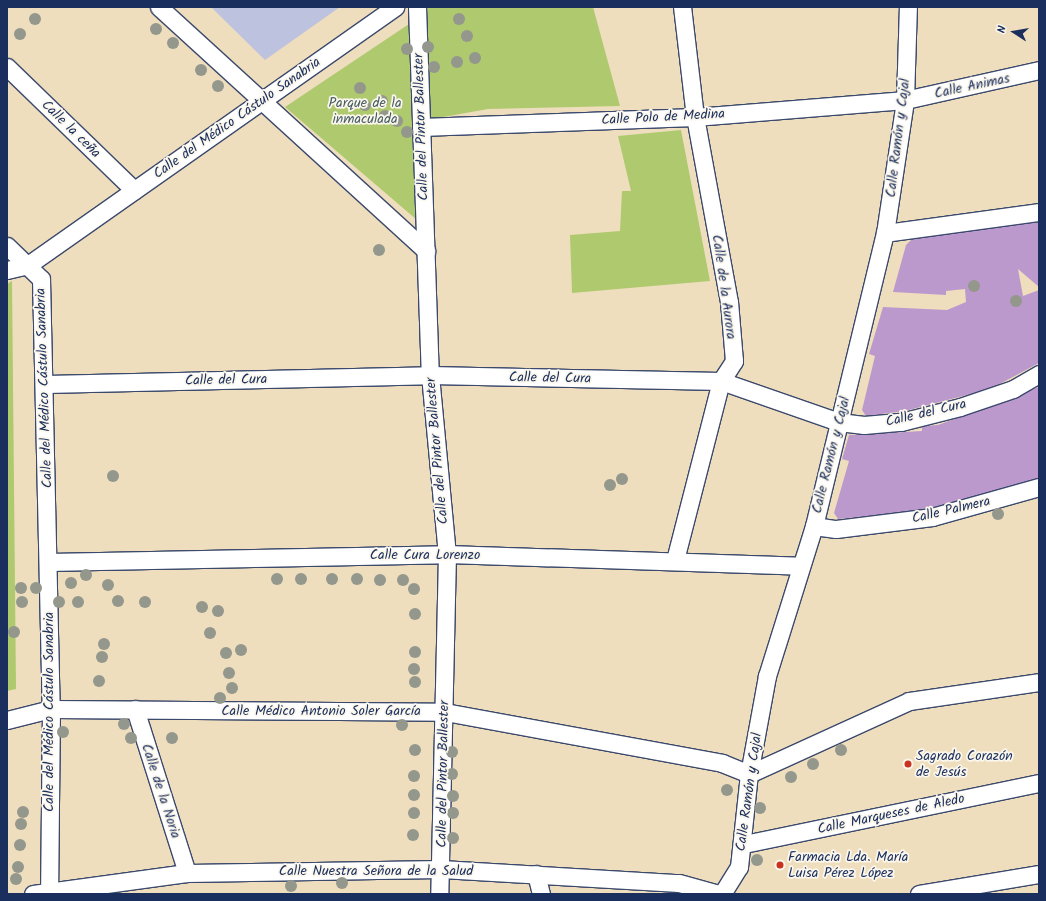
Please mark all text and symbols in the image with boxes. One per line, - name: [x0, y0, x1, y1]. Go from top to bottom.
- north arrow: [994, 12, 1034, 52]
- text: N: [993, 24, 1012, 35]
- street label: Calle del Pintor Ballester: [410, 53, 432, 201]
- street label: Calle del Médico Cástulo Sanabria: [150, 54, 324, 182]
- street label: Calle Animas: [933, 70, 1011, 102]
- street label: Calle Ramón y Cajal: [882, 78, 914, 198]
- park label: Parque de la inmaculada: [329, 95, 401, 128]
- street label: Calle la ceña: [38, 97, 104, 161]
- street label: Calle Polo de Medina: [601, 105, 725, 129]
- street label: Calle de la Aurora: [708, 234, 740, 340]
- street label: Calle del Médico Cástulo Sanabria: [32, 288, 56, 488]
- street label: Calle del Cura: [509, 369, 591, 387]
- street label: Calle del Cura: [185, 371, 267, 389]
- street label: Calle del Pintor Ballester: [422, 377, 452, 525]
- street label: Calle Ramón y Cajal: [808, 395, 854, 515]
- street label: Calle del Cura: [884, 396, 968, 430]
- street label: Calle Palmera: [910, 493, 992, 527]
- street label: Calle Cura Lorenzo: [370, 547, 480, 563]
- street label: Calle del Médico Cástulo Sanabria: [41, 612, 57, 812]
- street label: Calle del Pintor Ballester: [433, 700, 453, 848]
- street label: Calle Médico Antonio Soler García: [221, 703, 421, 719]
- street label: Calle Ramón y Cajal: [732, 732, 766, 852]
- street label: Calle de la Noria: [138, 742, 184, 840]
- place label: Sagrado Corazón de Jesús: [916, 748, 1013, 780]
- marker: Sagrado Corazón de Jesús: [903, 759, 913, 769]
- street label: Calle Marqueses de Aledo: [816, 790, 966, 838]
- place label: Farmacia Lda. María Luisa Pérez López: [788, 849, 908, 882]
- marker: Farmacia Lda. María Luisa Pérez López: [775, 860, 785, 870]
- street label: Calle Nuestra Señora de la Salud: [279, 863, 473, 879]

